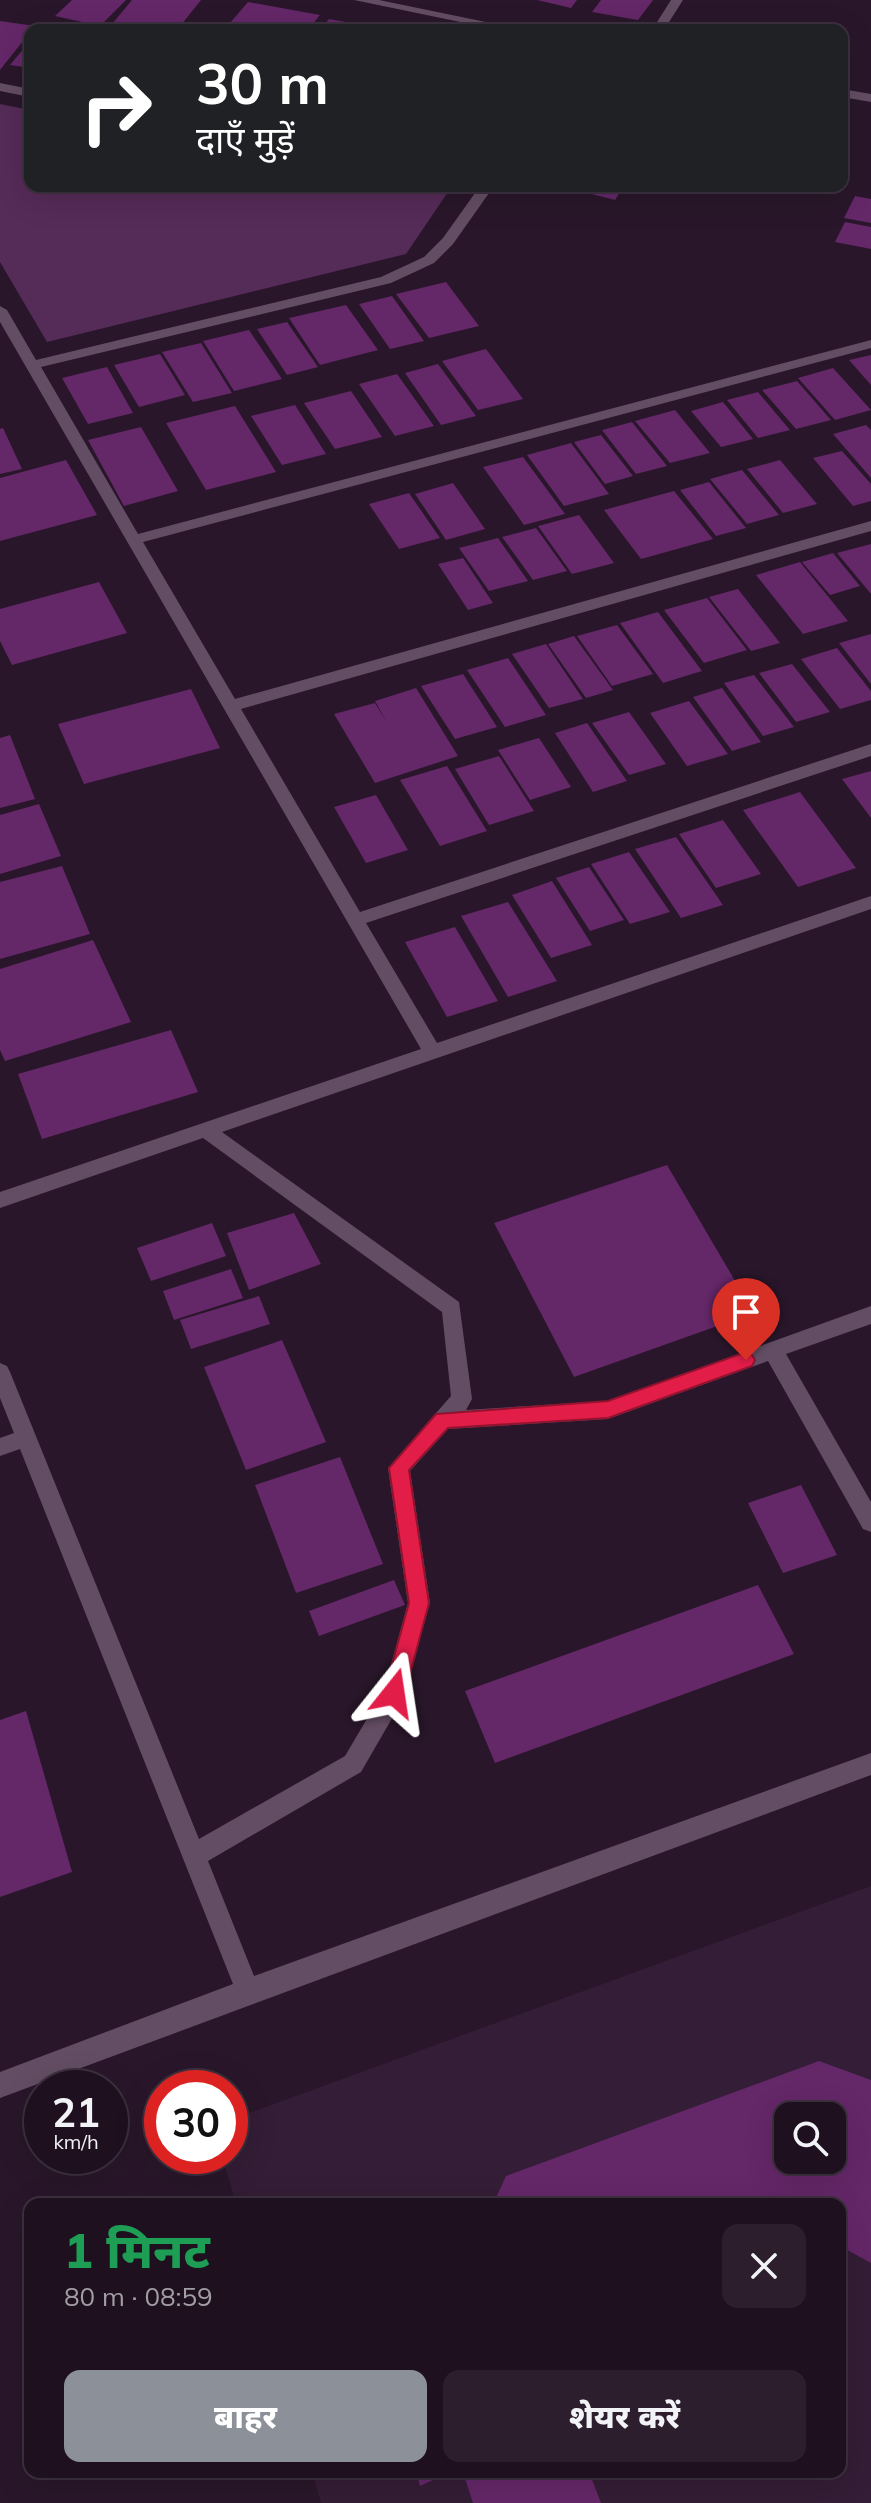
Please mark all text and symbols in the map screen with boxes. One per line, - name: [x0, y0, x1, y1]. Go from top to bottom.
- text: 30 m: [196, 48, 329, 118]
- icon: right: [64, 56, 168, 160]
- text: दाएँ मुड़ें: [196, 117, 295, 162]
- pin: [712, 1278, 780, 1360]
- icon: arrive: [724, 1290, 768, 1334]
- position arrow: [352, 1651, 436, 1735]
- speed limit sign: 30: [144, 2070, 248, 2174]
- text: 21: [52, 2087, 100, 2137]
- map controls: [774, 2102, 846, 2174]
- button: search: [774, 2102, 846, 2174]
- text: km/h: [53, 2129, 99, 2154]
- text: 1 मिनट: [64, 2220, 210, 2280]
- button: close: [722, 2224, 806, 2308]
- text: 80 m · 08:59: [64, 2280, 213, 2313]
- button: बाहर: [64, 2370, 427, 2462]
- button: शेयर करें: [443, 2370, 806, 2462]

